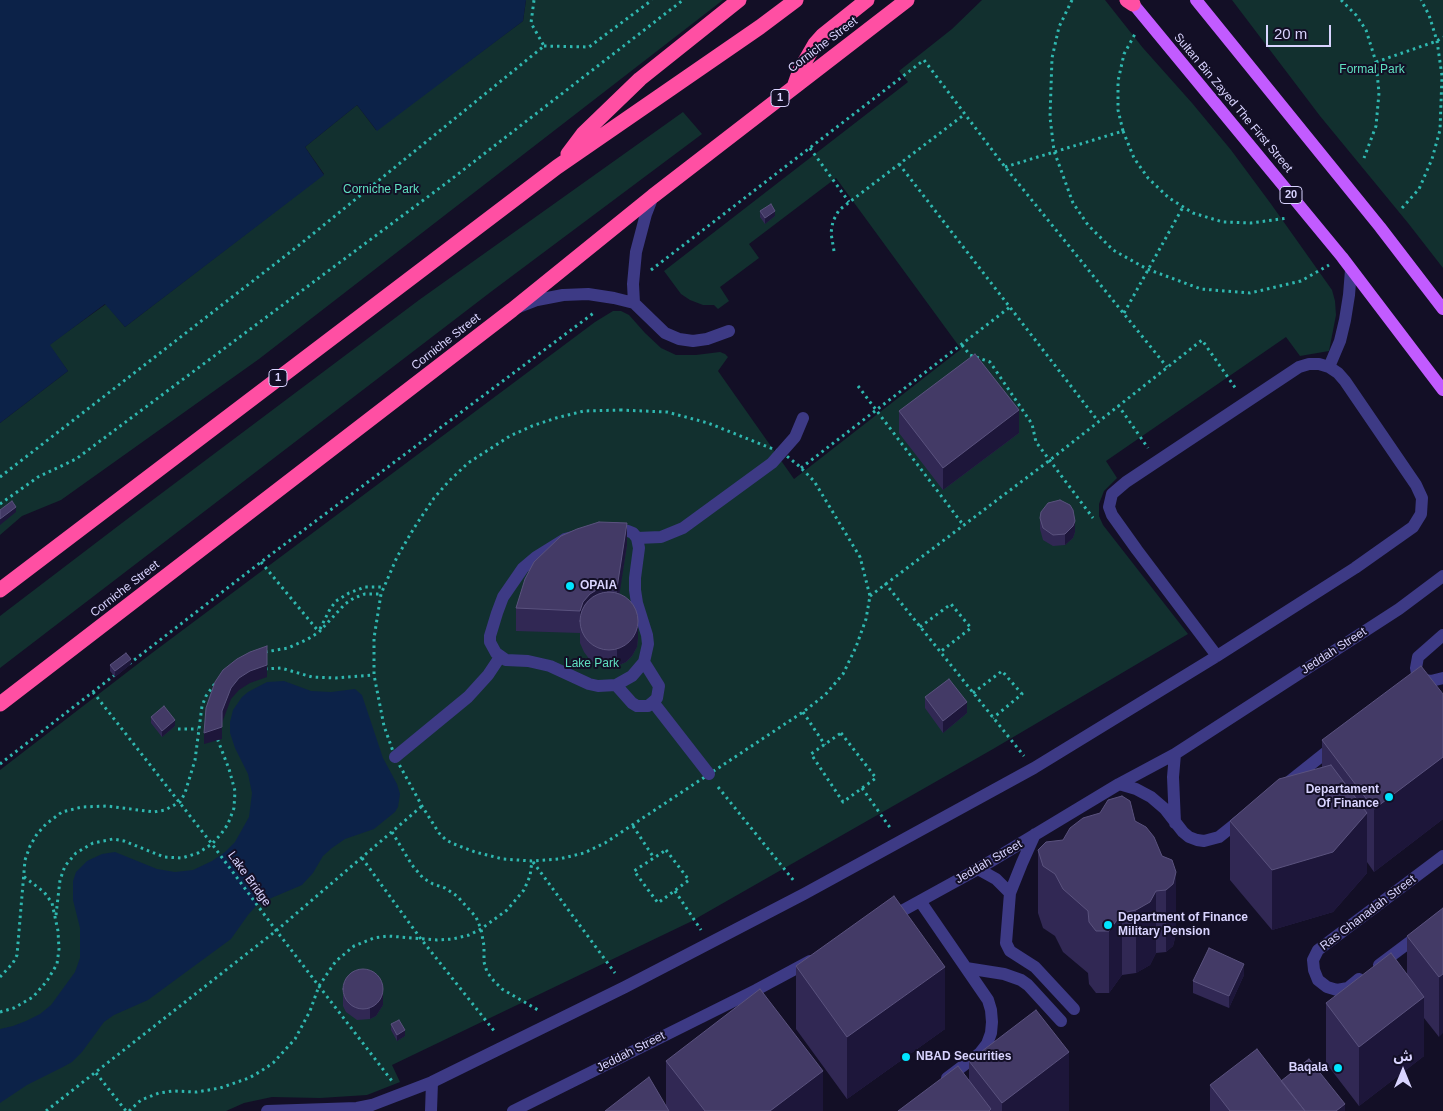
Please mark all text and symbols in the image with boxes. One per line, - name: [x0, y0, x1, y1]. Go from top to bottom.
- street label: Corniche Street: [785, 14, 861, 76]
- scale bar: [1268, 15, 1333, 47]
- text: 20 m: [1274, 25, 1307, 42]
- street label: Sultan Bin Zayed The First Street: [1170, 30, 1296, 176]
- park label: Formal Park: [1339, 63, 1405, 77]
- road number: 1: [771, 90, 789, 106]
- park label: Corniche Park: [343, 183, 419, 197]
- road number: 20: [1280, 186, 1302, 204]
- street label: Corniche Street: [409, 311, 483, 373]
- road number: 1: [269, 369, 287, 386]
- street label: Corniche Street: [88, 558, 162, 620]
- place label: OPAIA: [580, 579, 617, 593]
- marker: OPAIA: [564, 580, 576, 592]
- street label: Jeddah Street: [1299, 625, 1369, 677]
- park label: Lake Park: [565, 657, 619, 671]
- place label: Departament Of Finance: [1306, 783, 1379, 811]
- marker: Departament Of Finance: [1383, 791, 1395, 803]
- street label: Jeddah Street: [953, 837, 1025, 887]
- street label: Lake Bridge: [224, 849, 274, 909]
- street label: Ras Ghanadah Street: [1317, 872, 1419, 954]
- place label: Department of Finance Military Pension: [1118, 911, 1248, 939]
- marker: Department of Finance Military Pension: [1102, 919, 1114, 931]
- street label: Jeddah Street: [594, 1029, 668, 1075]
- north arrow: [1378, 1046, 1428, 1096]
- text: ش: [1393, 1048, 1413, 1064]
- place label: NBAD Securities: [916, 1050, 1011, 1064]
- marker: NBAD Securities: [900, 1051, 912, 1063]
- place label: Baqala: [1289, 1061, 1328, 1075]
- marker: Baqala: [1332, 1062, 1344, 1074]

